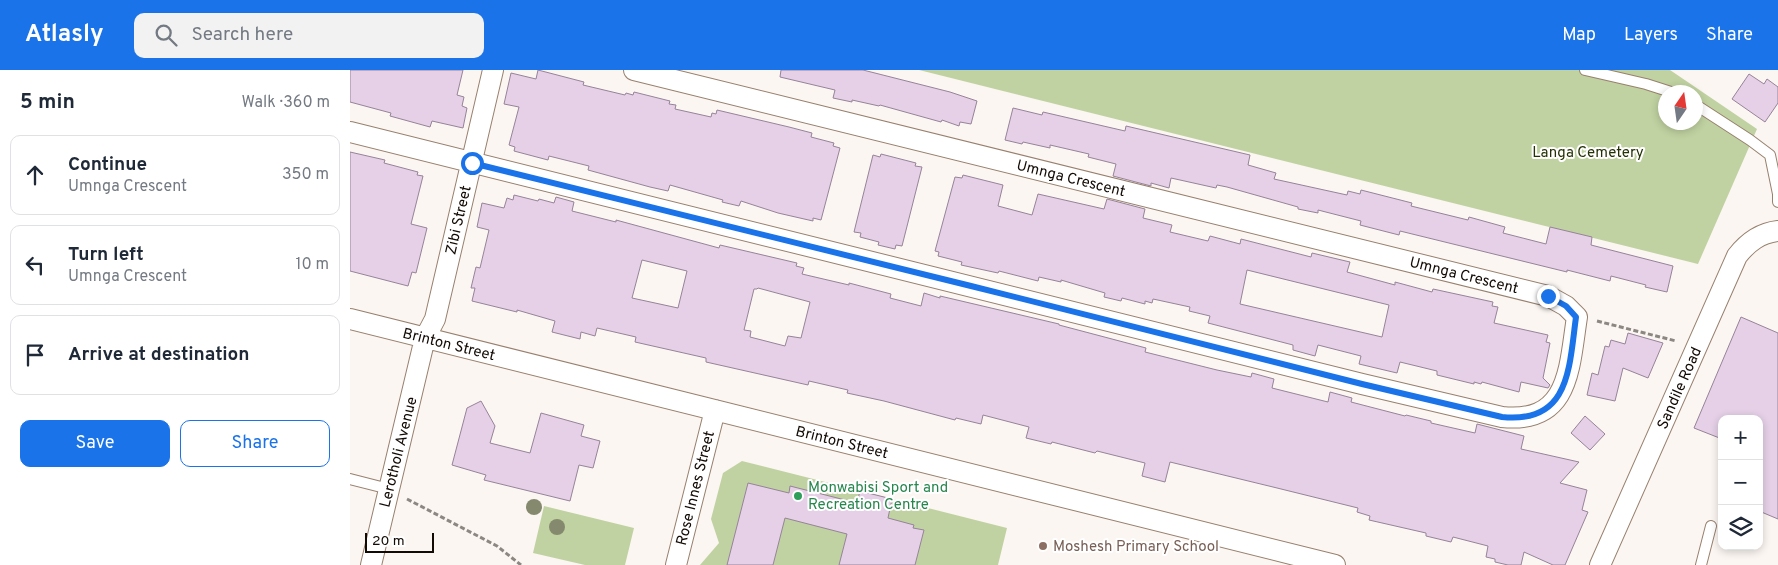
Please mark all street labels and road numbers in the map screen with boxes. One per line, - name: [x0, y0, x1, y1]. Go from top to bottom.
- street label: Umnga Crescent: [1014, 157, 1127, 202]
- street label: Zibi Street: [442, 184, 477, 257]
- street label: Umnga Crescent: [1407, 254, 1520, 299]
- street label: Brinton Street: [400, 325, 497, 366]
- street label: Sandile Road: [1654, 344, 1707, 433]
- street label: Lerotholi Avenue: [377, 395, 422, 510]
- street label: Brinton Street: [793, 423, 890, 464]
- street label: Rose Innes Street: [673, 429, 720, 548]

